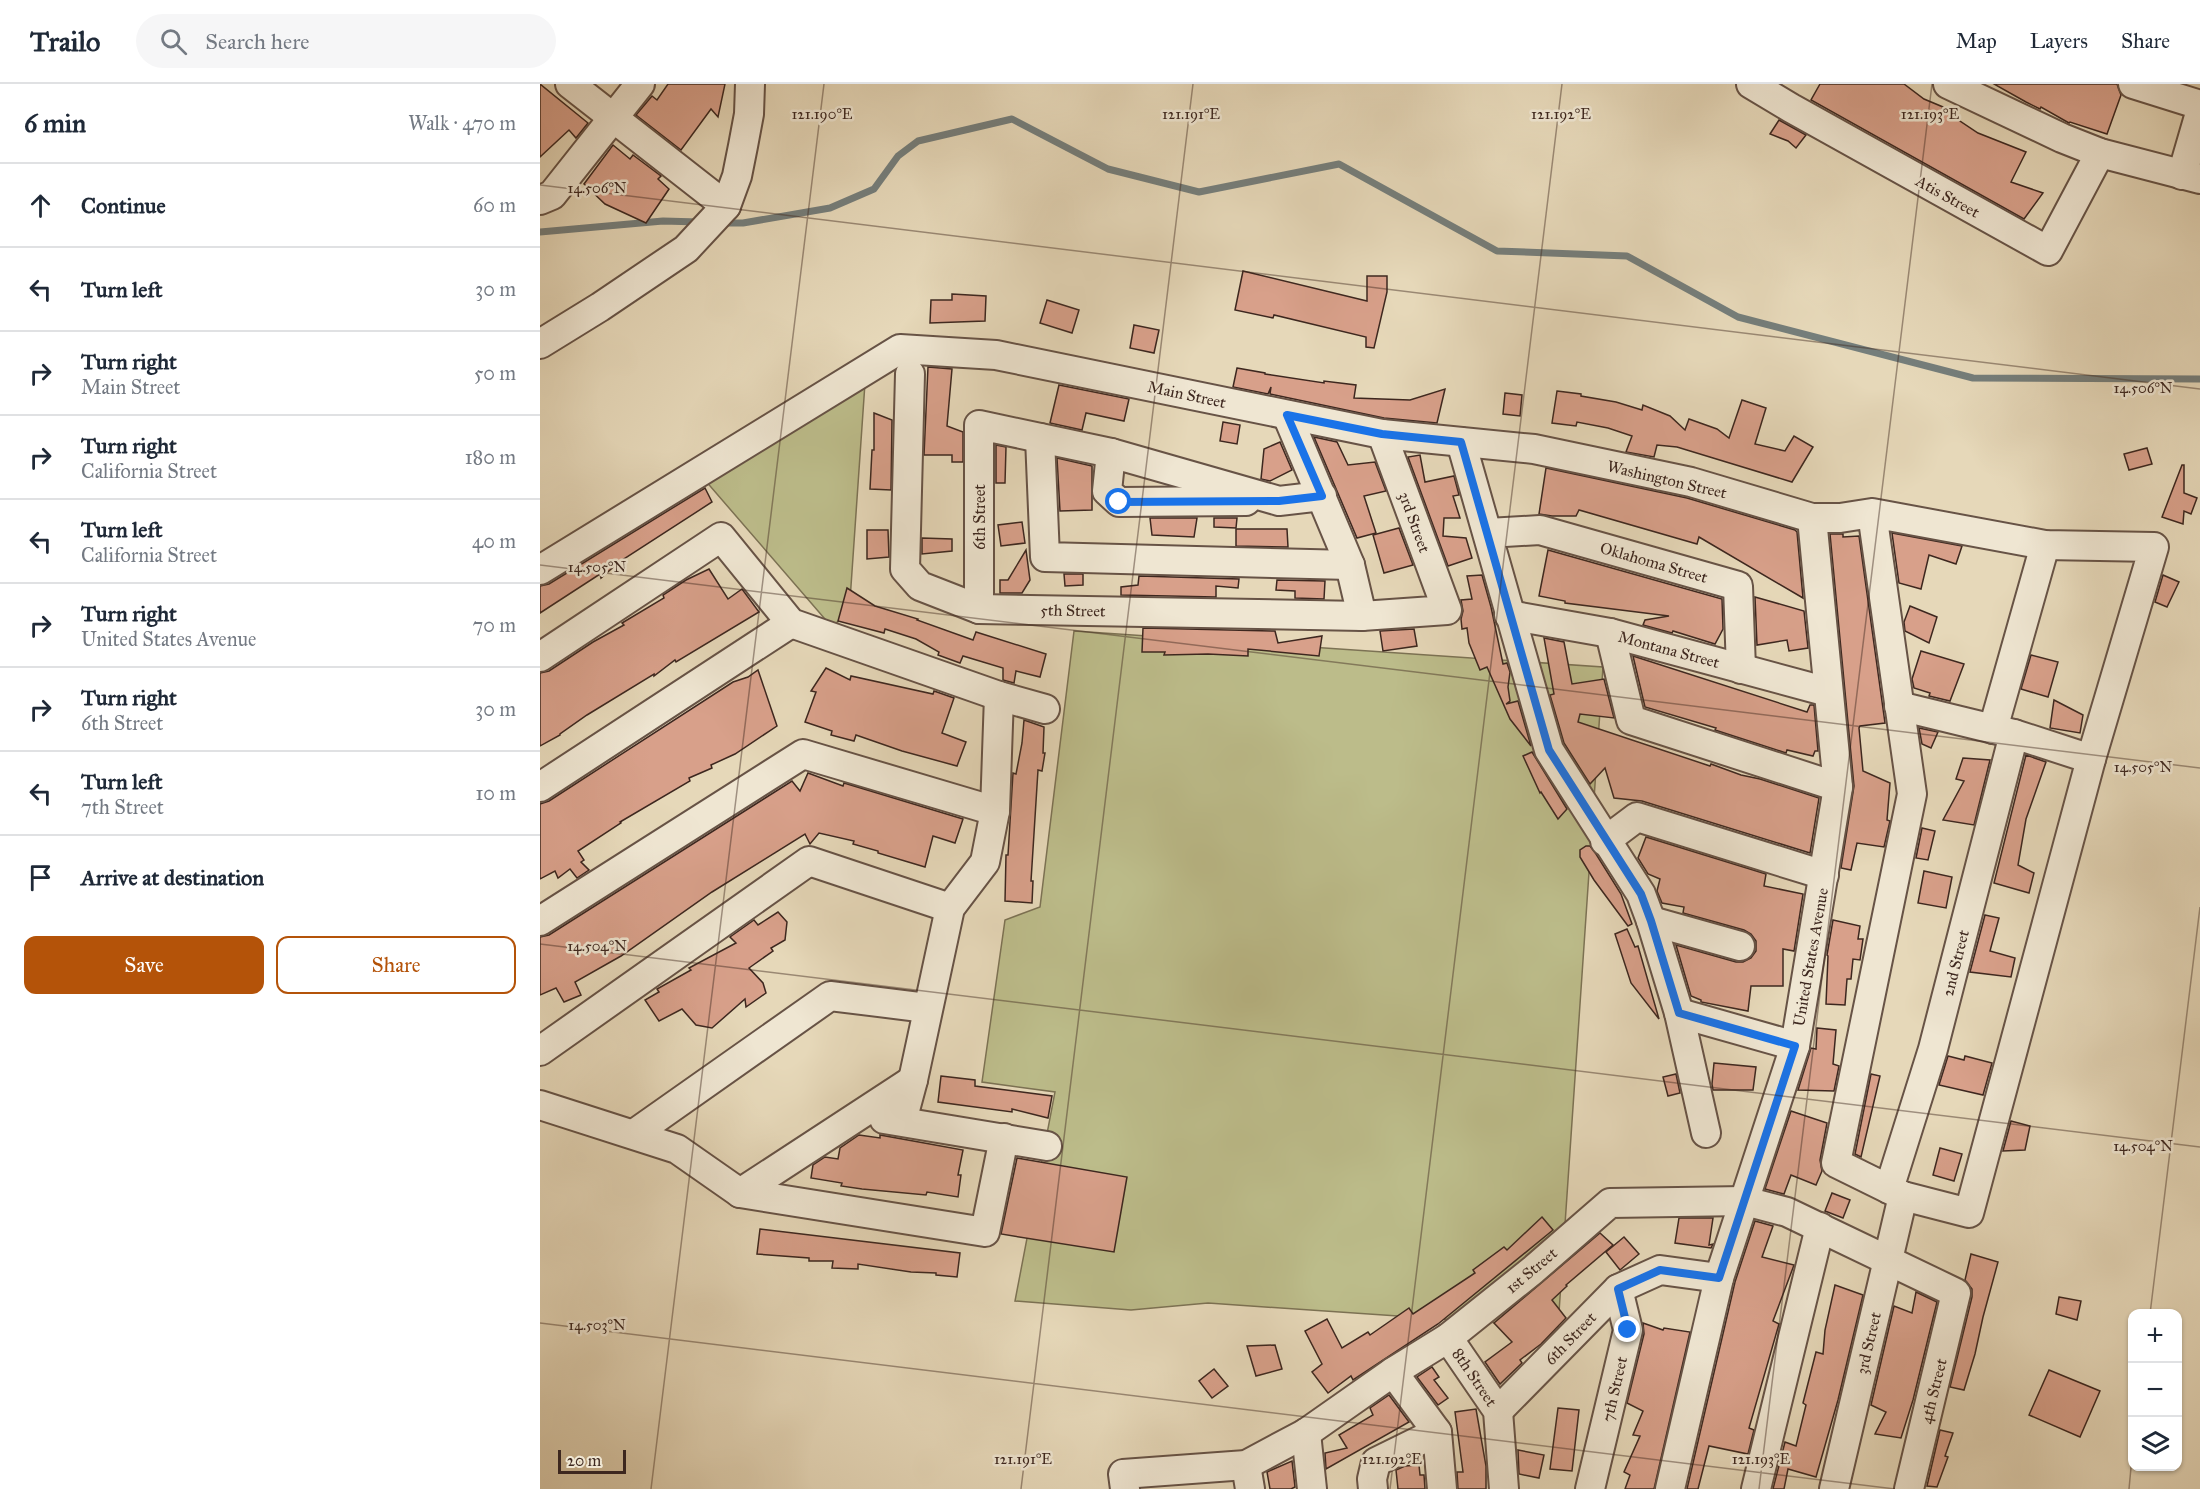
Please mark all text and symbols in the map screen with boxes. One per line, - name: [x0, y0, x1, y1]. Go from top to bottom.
- search box: [136, 14, 556, 68]
- text: Trailo: [30, 24, 100, 59]
- icon: search: [157, 25, 190, 58]
- text: Search here: [205, 28, 309, 55]
- text: Map: [1956, 28, 1997, 54]
- text: Layers: [2030, 28, 2088, 54]
- text: Share: [2121, 28, 2170, 54]
- text: 121.190°E: [791, 105, 853, 123]
- text: 121.191°E: [1162, 105, 1220, 123]
- text: 121.192°E: [1531, 105, 1591, 123]
- text: 121.193°E: [1901, 105, 1959, 123]
- text: 6 min: [24, 107, 86, 139]
- text: Walk · 470 m: [408, 111, 516, 135]
- street label: Atis Street: [1912, 171, 1983, 222]
- text: 14.506°N: [567, 179, 627, 197]
- icon: ahead: [24, 189, 57, 222]
- text: Continue: [81, 192, 166, 219]
- text: 60 m: [473, 193, 516, 217]
- icon: left: [24, 273, 57, 306]
- text: Turn left: [81, 276, 163, 303]
- text: 30 m: [475, 277, 516, 301]
- text: Turn right: [81, 348, 177, 375]
- icon: right: [24, 357, 57, 390]
- text: 50 m: [474, 361, 516, 385]
- text: Main Street: [81, 375, 180, 399]
- street label: Main Street: [1146, 377, 1228, 412]
- text: 14.506°N: [2113, 379, 2173, 397]
- text: Turn right: [81, 432, 177, 459]
- icon: right: [24, 441, 57, 474]
- text: 180 m: [465, 445, 516, 469]
- street label: Washington Street: [1605, 456, 1729, 504]
- text: California Street: [81, 459, 217, 483]
- street label: 6th Street: [970, 484, 989, 550]
- route start: [1105, 488, 1131, 514]
- street label: 3rd Street: [1395, 489, 1434, 556]
- text: Turn left: [81, 516, 163, 543]
- icon: left: [24, 525, 57, 558]
- text: 40 m: [472, 529, 516, 553]
- street label: Oklahoma Street: [1598, 538, 1710, 587]
- text: California Street: [81, 543, 217, 567]
- text: 14.505°N: [568, 558, 626, 576]
- text: Turn right: [81, 600, 177, 627]
- street label: 5th Street: [1040, 600, 1106, 621]
- icon: right: [24, 609, 57, 642]
- text: 70 m: [473, 613, 516, 637]
- text: United States Avenue: [81, 627, 256, 651]
- street label: Montana Street: [1616, 627, 1722, 672]
- text: Turn right: [81, 684, 177, 711]
- icon: right: [24, 693, 57, 726]
- text: 30 m: [475, 697, 516, 721]
- text: 6th Street: [81, 711, 163, 735]
- text: 14.505°N: [2114, 758, 2172, 776]
- text: Turn left: [81, 768, 163, 795]
- icon: left: [24, 777, 57, 810]
- text: 10 m: [475, 781, 516, 805]
- text: 7th Street: [81, 795, 164, 819]
- icon: arrive: [24, 861, 57, 894]
- text: Arrive at destination: [81, 864, 264, 891]
- street label: United States Avenue: [1789, 886, 1832, 1028]
- street label: 2nd Street: [1938, 928, 1973, 998]
- button: Save: [24, 936, 264, 994]
- button: Share: [276, 936, 516, 994]
- text: 14.504°N: [567, 937, 627, 955]
- text: 14.504°N: [2113, 1137, 2173, 1155]
- street label: 1st Street: [1502, 1243, 1561, 1297]
- street label: 6th Street: [1541, 1308, 1600, 1369]
- map controls: [2128, 1309, 2182, 1471]
- button: +: [2128, 1309, 2182, 1363]
- street label: 3rd Street: [1852, 1310, 1885, 1376]
- text: 14.503°N: [568, 1316, 626, 1334]
- route end: [1614, 1316, 1640, 1342]
- street label: 8th Street: [1448, 1344, 1501, 1410]
- street label: 7th Street: [1598, 1354, 1631, 1424]
- street label: 4th Street: [1916, 1356, 1951, 1426]
- button: −: [2128, 1363, 2182, 1417]
- button: layers: [2128, 1417, 2182, 1471]
- scale bar: [558, 1447, 626, 1474]
- text: 121.191°E: [994, 1450, 1052, 1468]
- text: 121.192°E: [1362, 1450, 1422, 1468]
- text: 121.193°E: [1732, 1450, 1790, 1468]
- text: 20 m: [567, 1451, 601, 1470]

